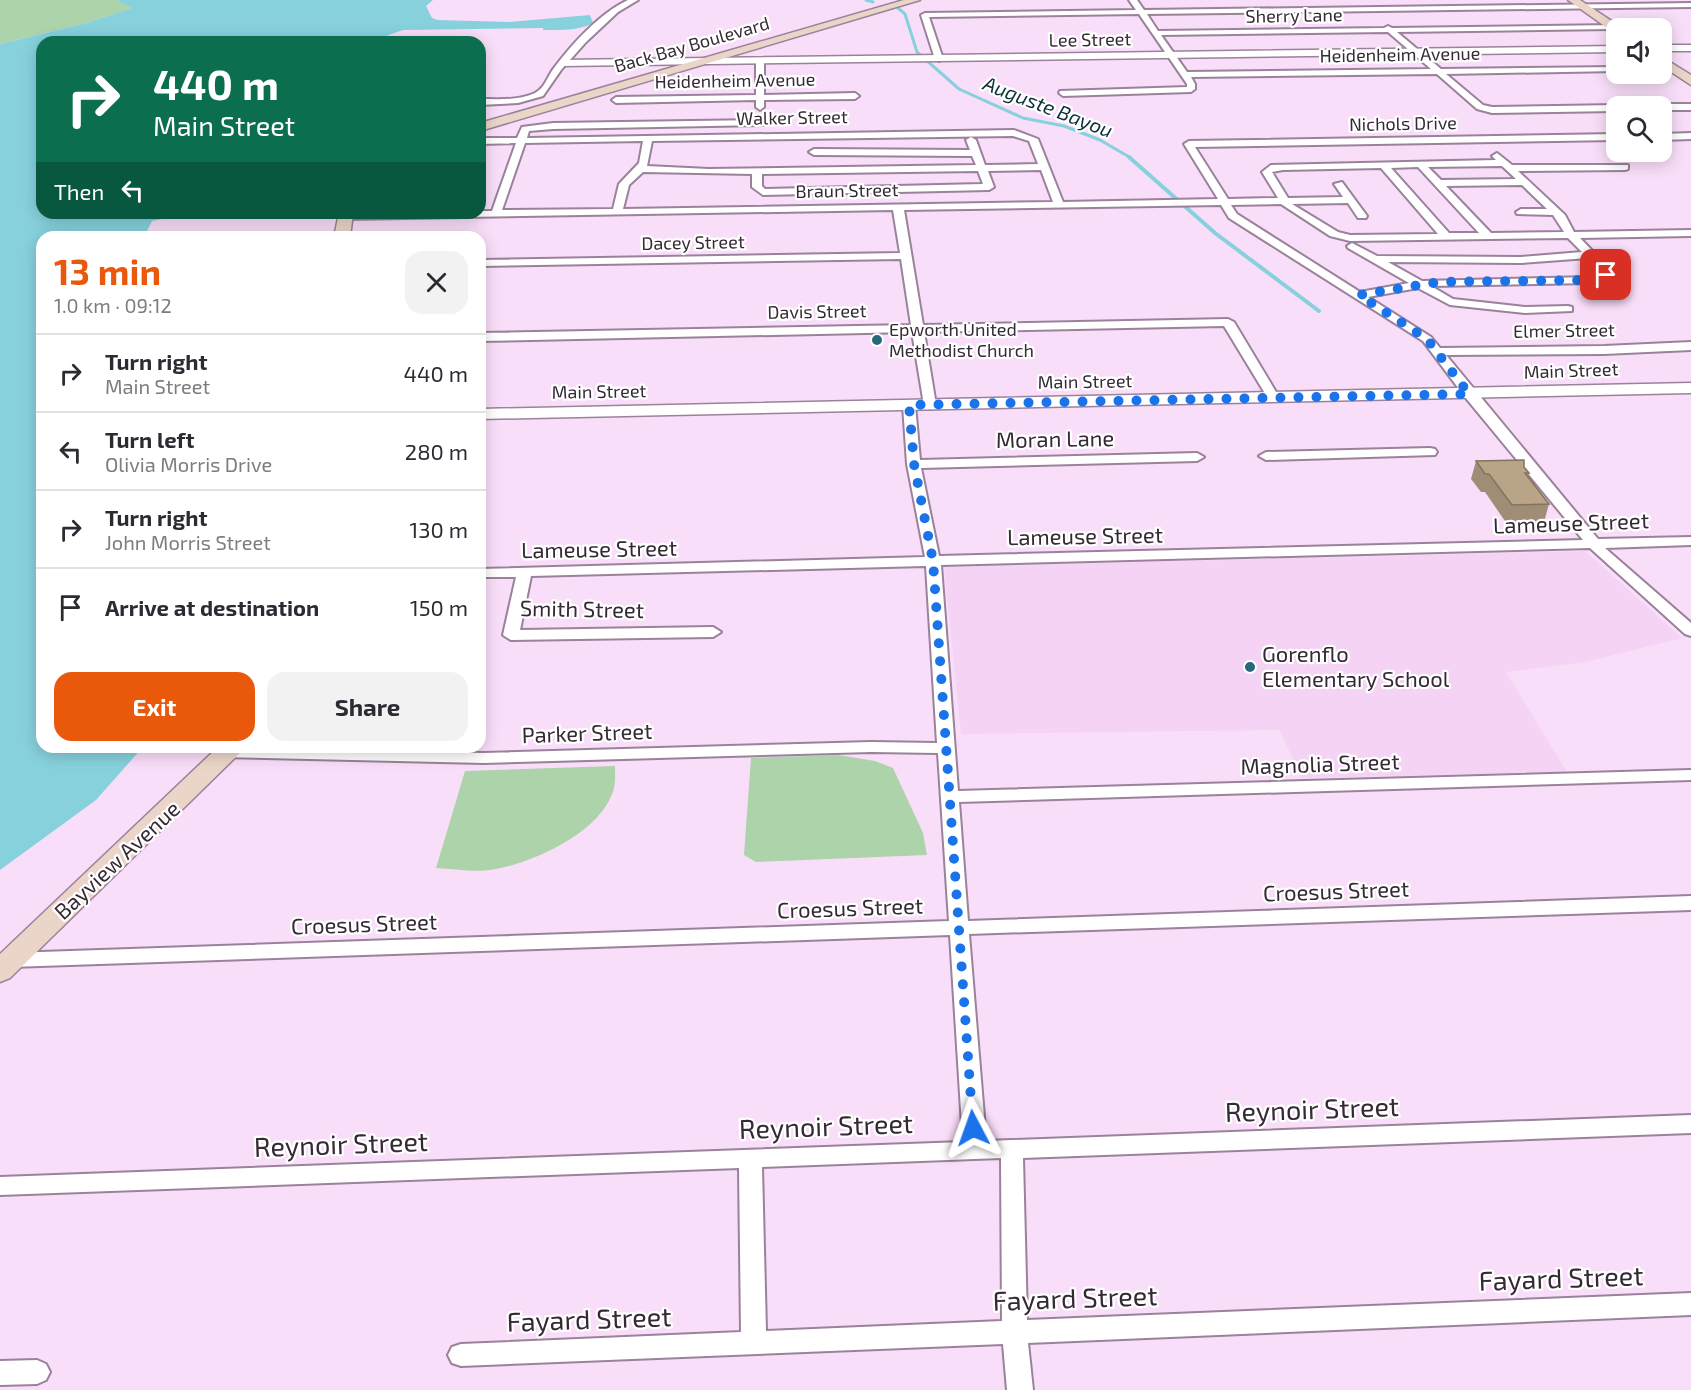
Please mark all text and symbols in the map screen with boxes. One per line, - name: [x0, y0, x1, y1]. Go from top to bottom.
- street label: Sherry Lane: [1245, 3, 1343, 27]
- street label: Back Bay Boulevard: [612, 11, 772, 77]
- map controls: [1606, 18, 1672, 162]
- button: sound: [1606, 18, 1672, 84]
- street label: Lee Street: [1048, 27, 1132, 51]
- street label: Heidenheim Avenue: [1319, 42, 1481, 66]
- text: 440 m: [153, 58, 279, 108]
- icon: right: [54, 60, 132, 138]
- street label: Heidenheim Avenue: [654, 68, 816, 92]
- water label: Auguste Bayou: [979, 70, 1116, 143]
- button: search: [1606, 96, 1672, 162]
- street label: Walker Street: [736, 105, 848, 129]
- text: Main Street: [153, 109, 295, 141]
- street label: Nichols Drive: [1349, 111, 1457, 135]
- icon: left: [116, 174, 149, 207]
- text: Then: [54, 178, 104, 204]
- street label: Braun Street: [795, 178, 899, 202]
- street label: Dacey Street: [641, 230, 745, 254]
- text: 13 min: [54, 249, 161, 292]
- pin: [1580, 249, 1631, 300]
- button: close: [405, 251, 468, 314]
- icon: arrive: [1589, 258, 1622, 291]
- text: 1.0 km · 09:12: [54, 293, 172, 317]
- street label: Davis Street: [767, 299, 867, 323]
- place label: Epworth United Methodist Church: [889, 318, 1034, 361]
- street label: Elmer Street: [1513, 318, 1615, 342]
- marker: Epworth United Methodist Church: [870, 333, 884, 347]
- text: Turn right: [105, 348, 207, 374]
- icon: right: [54, 357, 87, 390]
- street label: Main Street: [1523, 357, 1619, 383]
- text: 440 m: [403, 360, 468, 386]
- street label: Main Street: [1037, 369, 1133, 393]
- text: Main Street: [105, 374, 210, 398]
- street label: Main Street: [551, 379, 647, 403]
- street label: Moran Lane: [996, 424, 1114, 452]
- text: Turn left: [105, 426, 194, 452]
- icon: left: [54, 435, 87, 468]
- text: 280 m: [405, 438, 468, 464]
- text: Olivia Morris Drive: [105, 452, 272, 476]
- text: Turn right: [105, 504, 207, 530]
- street label: Lameuse Street: [1493, 506, 1649, 538]
- icon: right: [54, 513, 87, 546]
- text: 130 m: [410, 516, 468, 542]
- street label: Lameuse Street: [1007, 521, 1163, 549]
- text: John Morris Street: [105, 530, 271, 554]
- street label: Lameuse Street: [521, 534, 677, 562]
- icon: arrive: [54, 591, 87, 624]
- text: Arrive at destination: [105, 594, 319, 620]
- text: 150 m: [410, 594, 468, 620]
- street label: Smith Street: [520, 594, 644, 622]
- place label: Gorenflo Elementary School: [1262, 640, 1450, 691]
- marker: Gorenflo Elementary School: [1243, 660, 1257, 674]
- button: Exit: [54, 672, 255, 741]
- button: Share: [267, 672, 468, 741]
- street label: Parker Street: [521, 717, 653, 747]
- street label: Magnolia Street: [1240, 747, 1400, 779]
- street label: Bayview Avenue: [48, 794, 184, 924]
- street label: Croesus Street: [1262, 874, 1410, 906]
- street label: Croesus Street: [776, 891, 924, 923]
- street label: Croesus Street: [290, 907, 438, 939]
- street label: Reynoir Street: [1224, 1089, 1400, 1128]
- position arrow: [941, 1096, 1005, 1160]
- street label: Reynoir Street: [738, 1106, 914, 1145]
- street label: Reynoir Street: [253, 1124, 429, 1163]
- street label: Fayard Street: [1478, 1258, 1644, 1297]
- street label: Fayard Street: [992, 1278, 1158, 1317]
- street label: Fayard Street: [506, 1299, 672, 1338]

